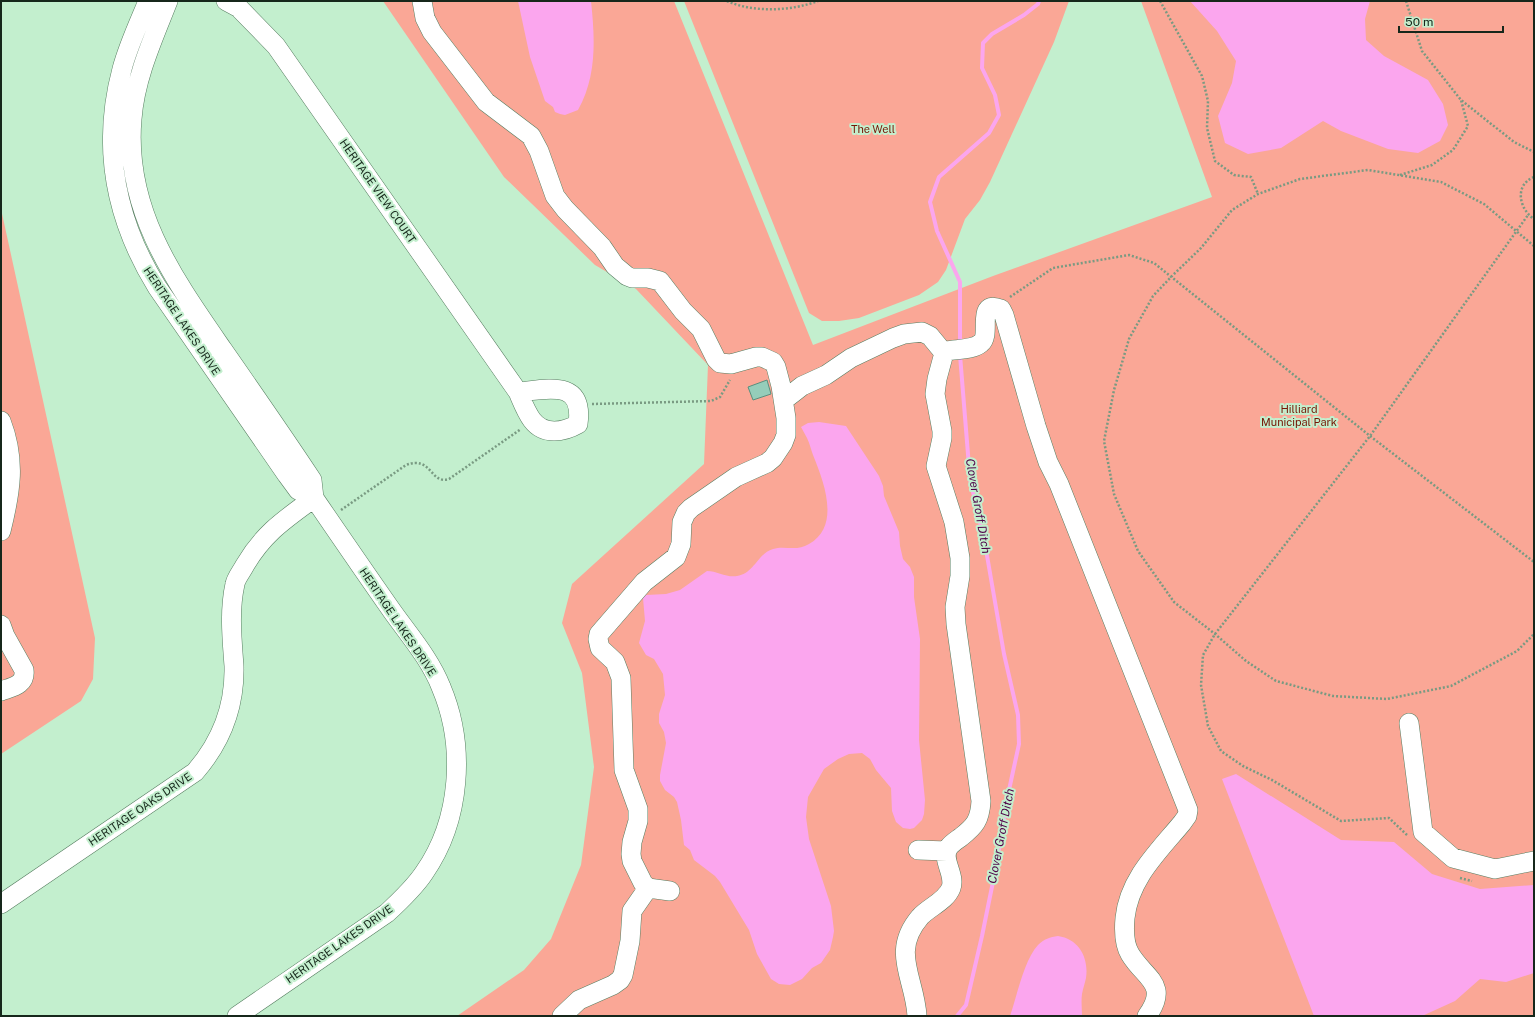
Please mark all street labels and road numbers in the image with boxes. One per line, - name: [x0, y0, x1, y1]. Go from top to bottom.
- street label: HERITAGE VIEW COURT: [338, 137, 419, 246]
- street label: HERITAGE LAKES DRIVE: [141, 265, 223, 377]
- street label: HERITAGE LAKES DRIVE: [357, 566, 439, 678]
- street label: HERITAGE OAKS DRIVE: [86, 770, 194, 848]
- street label: HERITAGE LAKES DRIVE: [283, 902, 395, 986]

